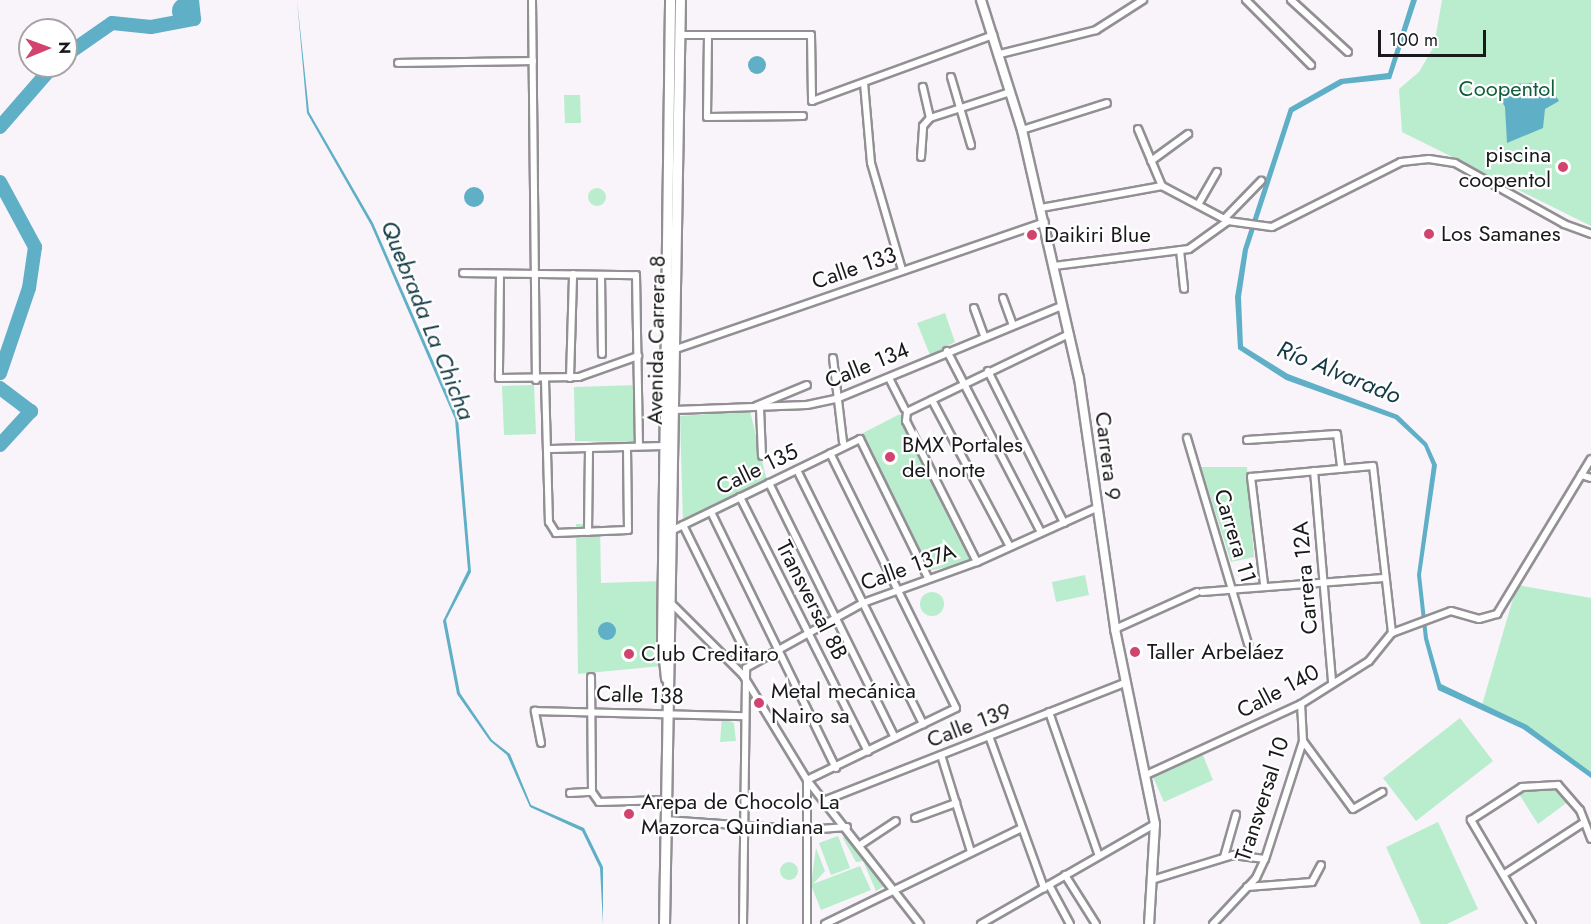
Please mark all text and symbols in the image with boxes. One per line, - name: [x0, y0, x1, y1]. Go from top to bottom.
- north arrow: [18, 18, 78, 78]
- scale bar: [1381, 18, 1489, 56]
- text: 100 m: [1389, 27, 1438, 53]
- text: N: [53, 41, 76, 54]
- park label: Coopentol: [1459, 76, 1555, 102]
- place label: piscina coopentol: [1459, 141, 1551, 192]
- marker: piscina coopentol: [1556, 160, 1570, 174]
- water label: Quebrada La Chicha: [375, 216, 481, 424]
- place label: Los Samanes: [1441, 221, 1561, 247]
- place label: Daikiri Blue: [1044, 222, 1151, 248]
- marker: Los Samanes: [1422, 227, 1436, 241]
- marker: Daikiri Blue: [1025, 228, 1039, 242]
- street label: Calle 133: [808, 241, 900, 295]
- street label: Avenida Carrera 8: [641, 255, 671, 425]
- water label: Río Alvarado: [1273, 334, 1405, 410]
- street label: Calle 134: [821, 336, 913, 394]
- street label: Carrera 9: [1089, 410, 1127, 502]
- place label: BMX Portales del norte: [902, 431, 1023, 482]
- street label: Calle 135: [712, 438, 802, 500]
- marker: BMX Portales del norte: [883, 450, 897, 464]
- street label: Carrera 11: [1208, 486, 1262, 586]
- street label: Carrera 12A: [1287, 520, 1323, 636]
- street label: Transversal 8B: [771, 536, 853, 664]
- street label: Calle 137A: [857, 538, 959, 596]
- place label: Taller Arbeláez: [1147, 639, 1284, 665]
- place label: Club Creditaro: [641, 641, 779, 667]
- marker: Taller Arbeláez: [1128, 645, 1142, 659]
- marker: Club Creditaro: [622, 647, 636, 661]
- street label: Calle 140: [1232, 658, 1324, 724]
- place label: Metal mecánica Nairo sa: [771, 677, 916, 728]
- street label: Calle 138: [596, 680, 684, 710]
- marker: Metal mecánica Nairo sa: [752, 696, 766, 710]
- street label: Calle 139: [923, 697, 1015, 753]
- street label: Transversal 10: [1229, 733, 1295, 865]
- place label: Arepa de Chocolo La Mazorca Quindiana: [641, 788, 840, 840]
- marker: Arepa de Chocolo La Mazorca Quindiana: [622, 807, 636, 821]

